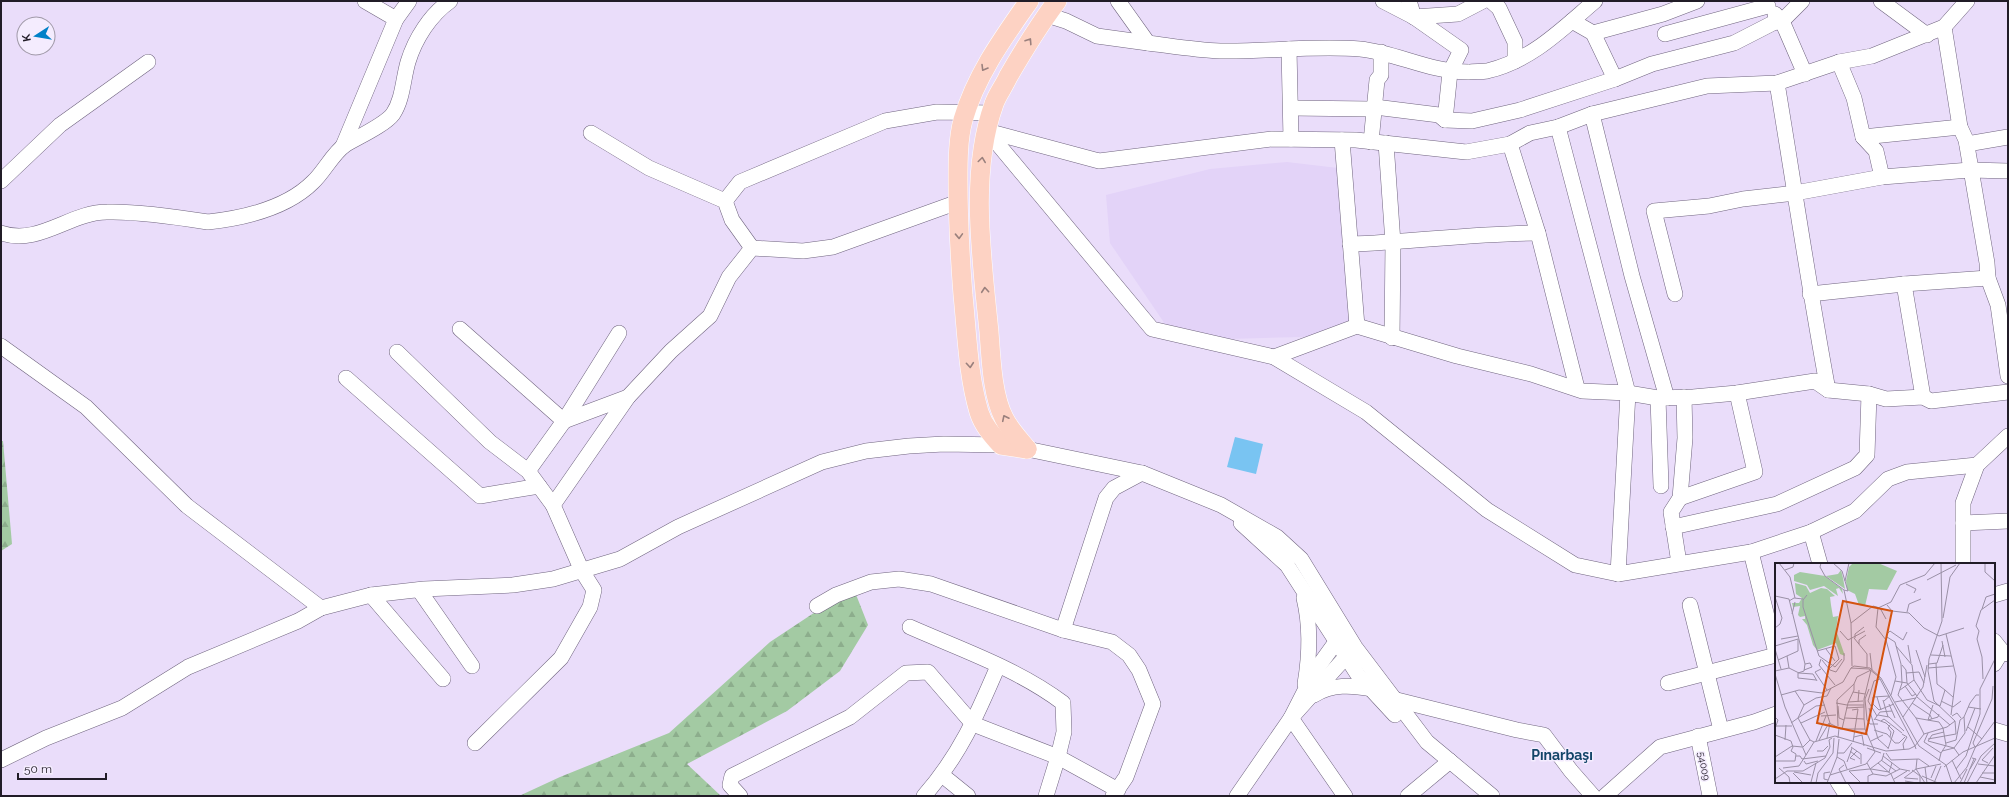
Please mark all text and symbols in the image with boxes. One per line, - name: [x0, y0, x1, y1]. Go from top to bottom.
- north arrow: [16, 16, 56, 56]
- text: K: [19, 32, 34, 43]
- one-way arrow: [1025, 38, 1032, 45]
- one-way arrow: [982, 64, 989, 71]
- one-way arrow: [977, 157, 986, 163]
- one-way arrow: [955, 233, 963, 239]
- one-way arrow: [981, 287, 990, 293]
- one-way arrow: [965, 362, 974, 368]
- one-way arrow: [1002, 414, 1010, 422]
- inset map: [1775, 563, 1995, 783]
- district label: Pınarbaşı: [1531, 747, 1593, 763]
- street label: 54009: [1696, 751, 1712, 781]
- scale bar: [18, 755, 106, 781]
- text: 50 m: [24, 762, 52, 776]

